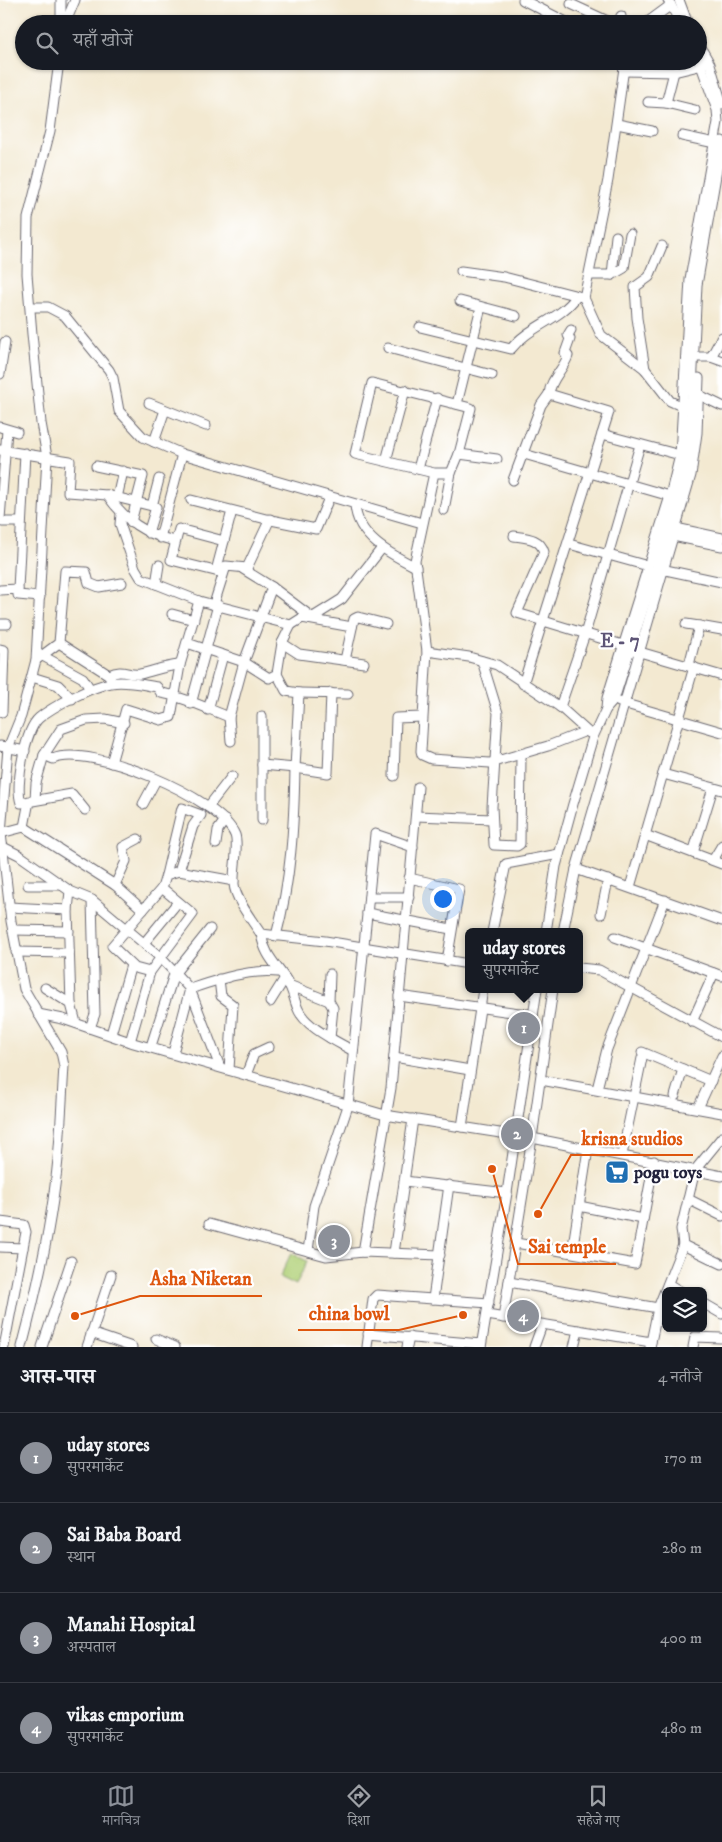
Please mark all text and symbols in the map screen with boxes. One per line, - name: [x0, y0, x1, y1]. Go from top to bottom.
- search box: [15, 15, 707, 70]
- icon: search: [33, 29, 61, 57]
- text: यहाँ खोजें: [73, 29, 133, 52]
- district label: E - 7: [600, 630, 640, 653]
- your location: [430, 886, 456, 912]
- popup: [465, 928, 583, 993]
- text: uday stores: [483, 937, 565, 960]
- text: सुपरमार्केट: [483, 960, 539, 980]
- pin: 1: [508, 1009, 540, 1047]
- pin: 2: [501, 1115, 533, 1153]
- callout: krisna studios: [571, 1121, 693, 1155]
- text: krisna studios: [580, 1128, 683, 1151]
- supermarket icon: pogu toys: [604, 1159, 630, 1185]
- place label: pogu toys: [633, 1162, 702, 1184]
- pin: 3: [318, 1222, 350, 1260]
- callout: Sai temple: [518, 1230, 616, 1264]
- text: Sai temple: [528, 1236, 606, 1259]
- callout: Asha Niketan: [140, 1262, 262, 1296]
- text: Asha Niketan: [149, 1268, 253, 1291]
- map controls: [662, 1287, 707, 1332]
- button: layers: [662, 1287, 707, 1332]
- callout: china bowl: [298, 1296, 399, 1330]
- pin: 4: [507, 1297, 539, 1335]
- text: china bowl: [309, 1303, 390, 1326]
- text: आस-पास: [20, 1364, 95, 1390]
- text: 4 नतीजे: [658, 1367, 702, 1387]
- text: uday stores: [67, 1434, 150, 1457]
- text: 1: [33, 1448, 39, 1468]
- text: 170 m: [664, 1448, 702, 1468]
- text: सुपरमार्केट: [67, 1457, 123, 1477]
- text: Sai Baba Board: [67, 1524, 181, 1547]
- text: 2: [32, 1538, 40, 1558]
- text: 280 m: [662, 1538, 702, 1558]
- text: स्थान: [67, 1547, 95, 1567]
- text: Manahi Hospital: [67, 1614, 195, 1637]
- text: 3: [33, 1628, 39, 1648]
- text: 400 m: [660, 1628, 702, 1648]
- text: अस्पताल: [67, 1637, 116, 1657]
- text: vikas emporium: [67, 1704, 184, 1727]
- text: 4: [31, 1718, 41, 1738]
- text: 480 m: [661, 1718, 702, 1738]
- text: सुपरमार्केट: [67, 1727, 123, 1747]
- tab: मानचित्र: [102, 1782, 140, 1834]
- tab: दिशा: [345, 1782, 373, 1834]
- tab: सहेजे गए: [577, 1782, 620, 1834]

